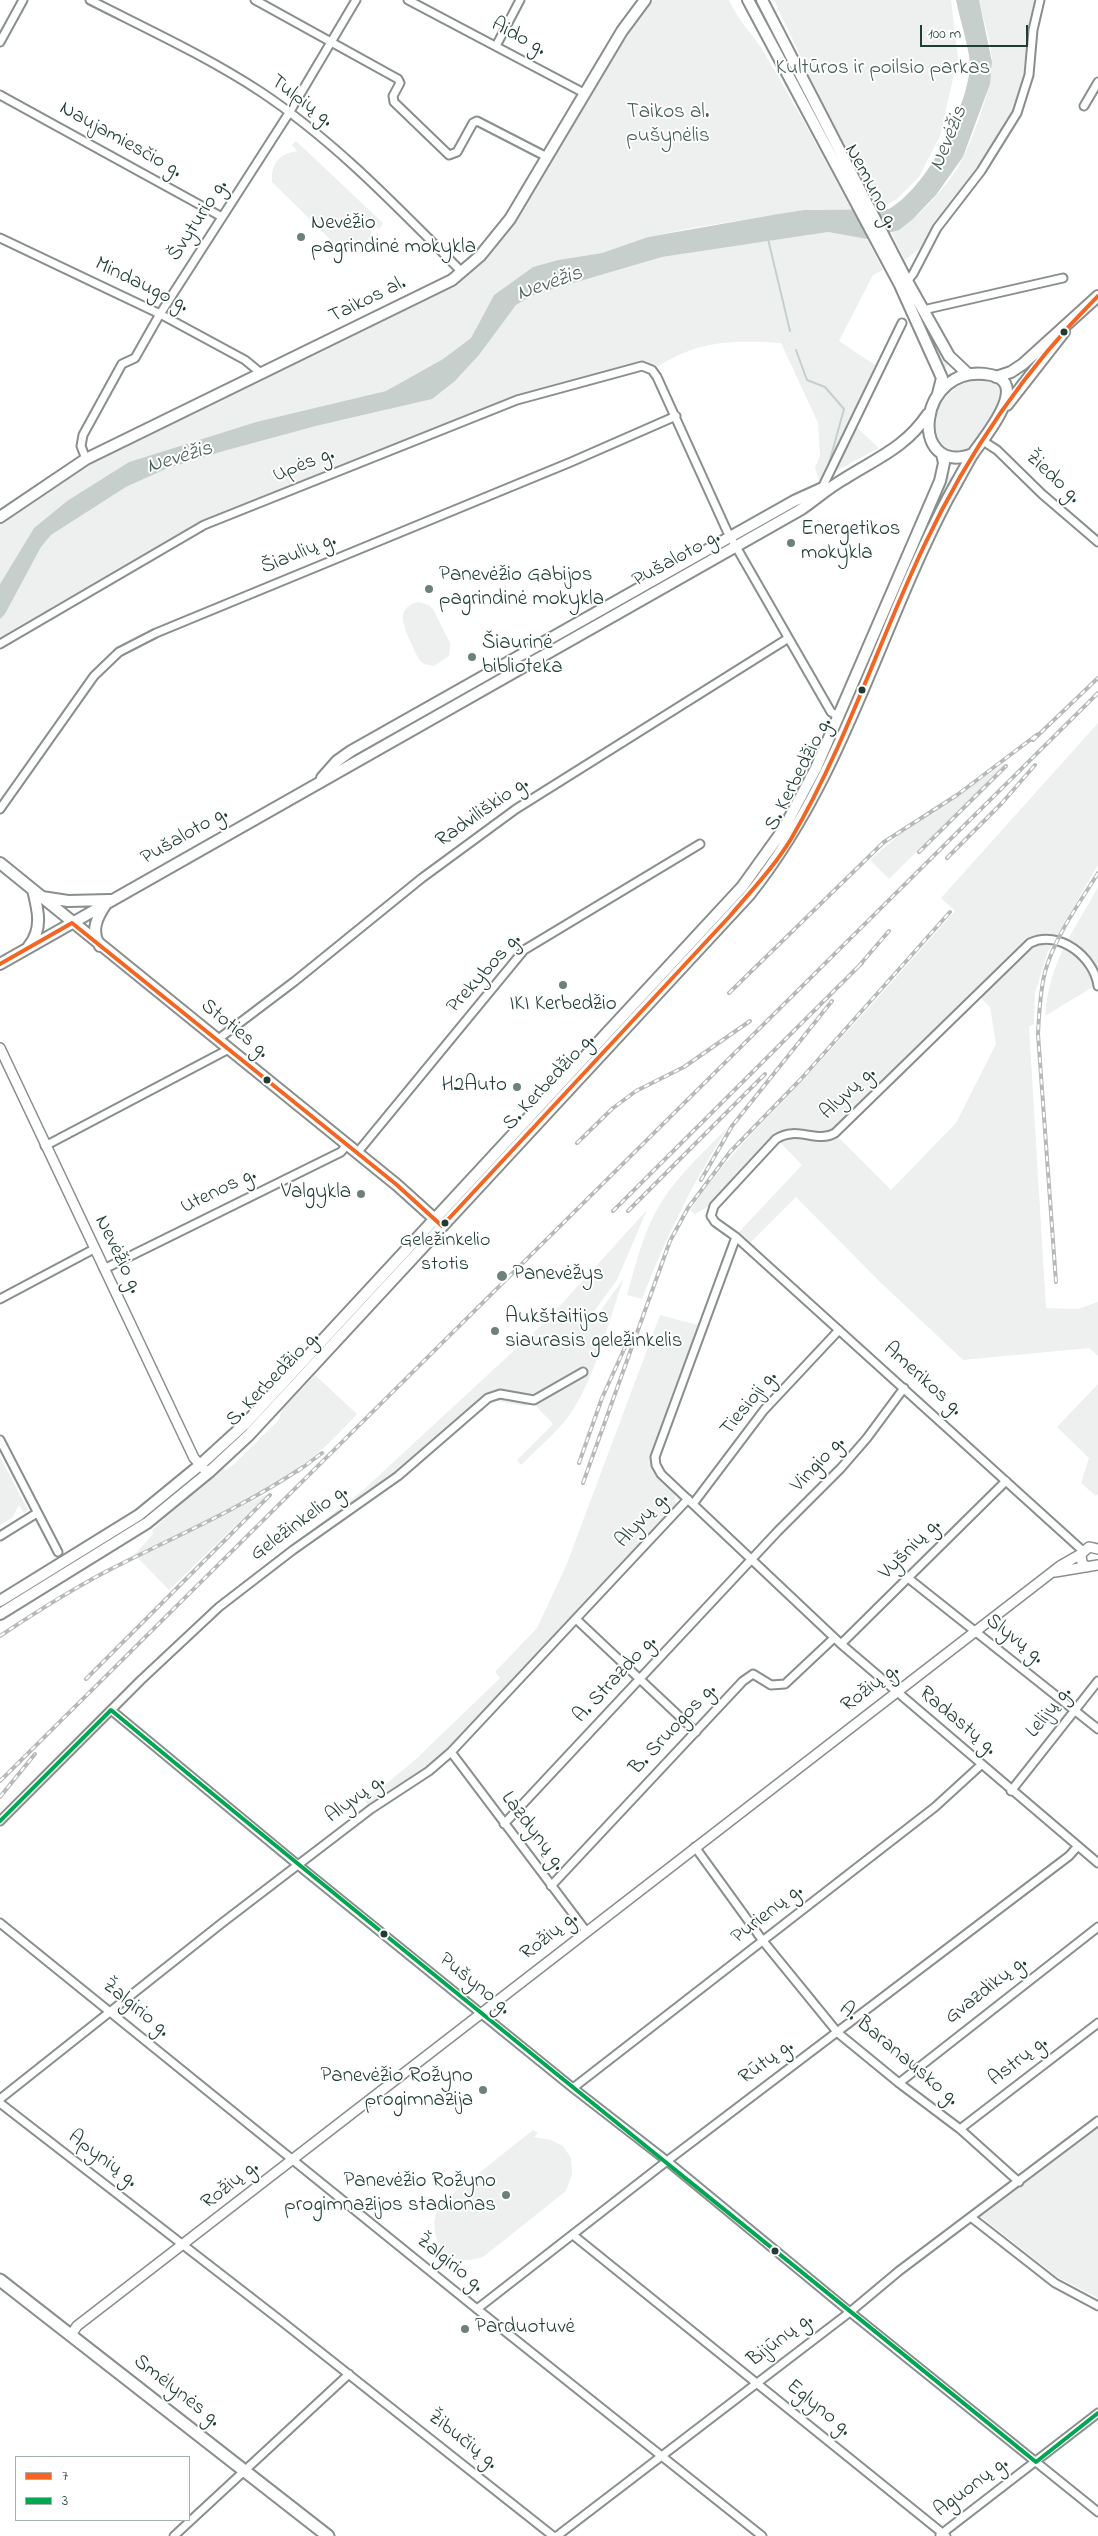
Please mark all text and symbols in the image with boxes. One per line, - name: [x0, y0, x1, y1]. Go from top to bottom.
- street label: Aido g.: [486, 13, 550, 63]
- scale bar: [923, 15, 1030, 47]
- text: 100 m: [928, 23, 961, 45]
- park label: Kultūros ir poilsio parkas: [776, 57, 990, 83]
- street label: Tulpių g.: [265, 70, 337, 134]
- street label: Naujamiesčio g.: [54, 97, 186, 185]
- park label: Taikos al. pušynėlis: [626, 101, 710, 151]
- water label: Nevėžis: [925, 103, 975, 175]
- street label: Nemuno g.: [837, 140, 903, 234]
- street label: Švyturio g.: [163, 175, 235, 267]
- place label: Nevėžio pagrindinė mokykla: [311, 212, 476, 262]
- marker: Nevėžio pagrindinė mokykla: [295, 231, 307, 243]
- street label: Mindaugo g.: [90, 252, 192, 320]
- water label: Nevėžis: [514, 262, 586, 308]
- street label: Taikos al.: [325, 272, 411, 330]
- unlabelled marker: [1059, 327, 1069, 337]
- water label: Nevėžis: [144, 437, 216, 481]
- street label: Upės g.: [270, 442, 338, 490]
- street label: Žiedo g.: [1019, 446, 1085, 510]
- place label: Energetikos mokykla: [801, 518, 900, 568]
- street label: Pušaloto g.: [629, 526, 725, 594]
- street label: Šiaulių g.: [258, 529, 340, 581]
- marker: Energetikos mokykla: [785, 537, 797, 549]
- place label: Panevėžio Gabijos pagrindinė mokykla: [439, 564, 604, 614]
- marker: Panevėžio Gabijos pagrindinė mokykla: [423, 583, 435, 595]
- place label: Šiaurinė biblioteka: [482, 632, 563, 682]
- marker: Šiaurinė biblioteka: [466, 651, 478, 663]
- unlabelled marker: [857, 685, 867, 695]
- street label: S. Kerbedžio g.: [761, 714, 839, 836]
- street label: Radviliškio g.: [432, 772, 534, 854]
- street label: Pušaloto g.: [137, 802, 233, 872]
- street label: Prekybos g.: [442, 929, 528, 1019]
- marker: IKI Kerbedžio: [557, 979, 569, 991]
- place label: IKI Kerbedžio: [509, 993, 617, 1019]
- street label: Stoties g.: [194, 995, 274, 1065]
- street label: S. Kerbedžio g.: [499, 1029, 601, 1137]
- street label: Alyvų g.: [816, 1062, 882, 1126]
- place label: H2Auto: [442, 1074, 507, 1100]
- unlabelled marker: [262, 1075, 272, 1085]
- marker: H2Auto: [511, 1081, 523, 1093]
- street label: Utenos g.: [177, 1163, 261, 1221]
- place label: Valgykla: [281, 1181, 351, 1207]
- marker: Valgykla: [355, 1188, 367, 1200]
- street label: Nevėžio g.: [87, 1212, 147, 1298]
- marker: Geležinkelio stotis: [440, 1218, 450, 1228]
- place label: Geležinkelio stotis: [400, 1230, 490, 1277]
- place label: Panevėžys: [513, 1263, 604, 1289]
- marker: Panevėžys: [495, 1269, 509, 1283]
- place label: Aukštaitijos siaurasis geležinkelis: [505, 1306, 682, 1356]
- marker: Aukštaitijos siaurasis geležinkelis: [489, 1325, 501, 1337]
- street label: S. Kerbedžio g.: [222, 1327, 326, 1433]
- street label: Amerikos g.: [877, 1338, 967, 1422]
- street label: Tiesioji g.: [716, 1366, 784, 1442]
- street label: Vingio g.: [787, 1431, 851, 1499]
- street label: Geležinkelio g.: [246, 1480, 354, 1568]
- street label: Alyvų g.: [611, 1488, 675, 1554]
- street label: Vyšnių g.: [875, 1514, 947, 1586]
- street label: Slyvų g.: [980, 1609, 1048, 1671]
- street label: A. Strazdo g.: [569, 1631, 663, 1729]
- street label: Rožių g.: [837, 1659, 905, 1719]
- street label: B. Sruogos g.: [625, 1679, 723, 1781]
- street label: Radastų g.: [913, 1682, 1001, 1762]
- street label: Lelijų g.: [1021, 1682, 1079, 1744]
- street label: Alyvų g.: [321, 1770, 391, 1830]
- street label: Lazdynų g.: [494, 1787, 570, 1877]
- street label: Purienų g.: [727, 1879, 809, 1951]
- street label: Rožių g.: [516, 1907, 584, 1967]
- unlabelled marker: [379, 1929, 389, 1939]
- street label: Pušyno g.: [433, 1948, 515, 2022]
- street label: Gvazdikų g.: [941, 1951, 1033, 2031]
- street label: Žalgirio g.: [96, 1974, 174, 2044]
- street label: A. Baranausko g.: [833, 1997, 963, 2113]
- street label: Astrų g.: [984, 2031, 1054, 2093]
- street label: Rūtų g.: [735, 2035, 799, 2091]
- place label: Panevėžio Rožyno progimnazija: [320, 2065, 473, 2115]
- marker: Panevėžio Rožyno progimnazija: [477, 2084, 489, 2096]
- street label: Apynių g.: [62, 2126, 142, 2194]
- street label: Rožių g.: [197, 2156, 265, 2216]
- place label: Panevėžio Rožyno progimnazijos stadionas: [284, 2170, 496, 2220]
- marker: Panevėžio Rožyno progimnazijos stadionas: [500, 2189, 512, 2201]
- street label: Žalgirio g.: [410, 2229, 488, 2299]
- unlabelled marker: [770, 2246, 780, 2256]
- street label: Bijūnų g.: [743, 2308, 819, 2374]
- place label: Parduotuvė: [475, 2316, 575, 2342]
- marker: Parduotuvė: [459, 2323, 471, 2335]
- street label: Smėlynės g.: [127, 2350, 225, 2434]
- street label: Eglyno g.: [780, 2375, 856, 2443]
- street label: Žibučių g.: [422, 2406, 502, 2476]
- street label: Aguonų g.: [930, 2452, 1014, 2524]
- legend: [15, 2456, 190, 2521]
- text: 7: [62, 2465, 68, 2487]
- text: 3: [62, 2490, 68, 2512]

